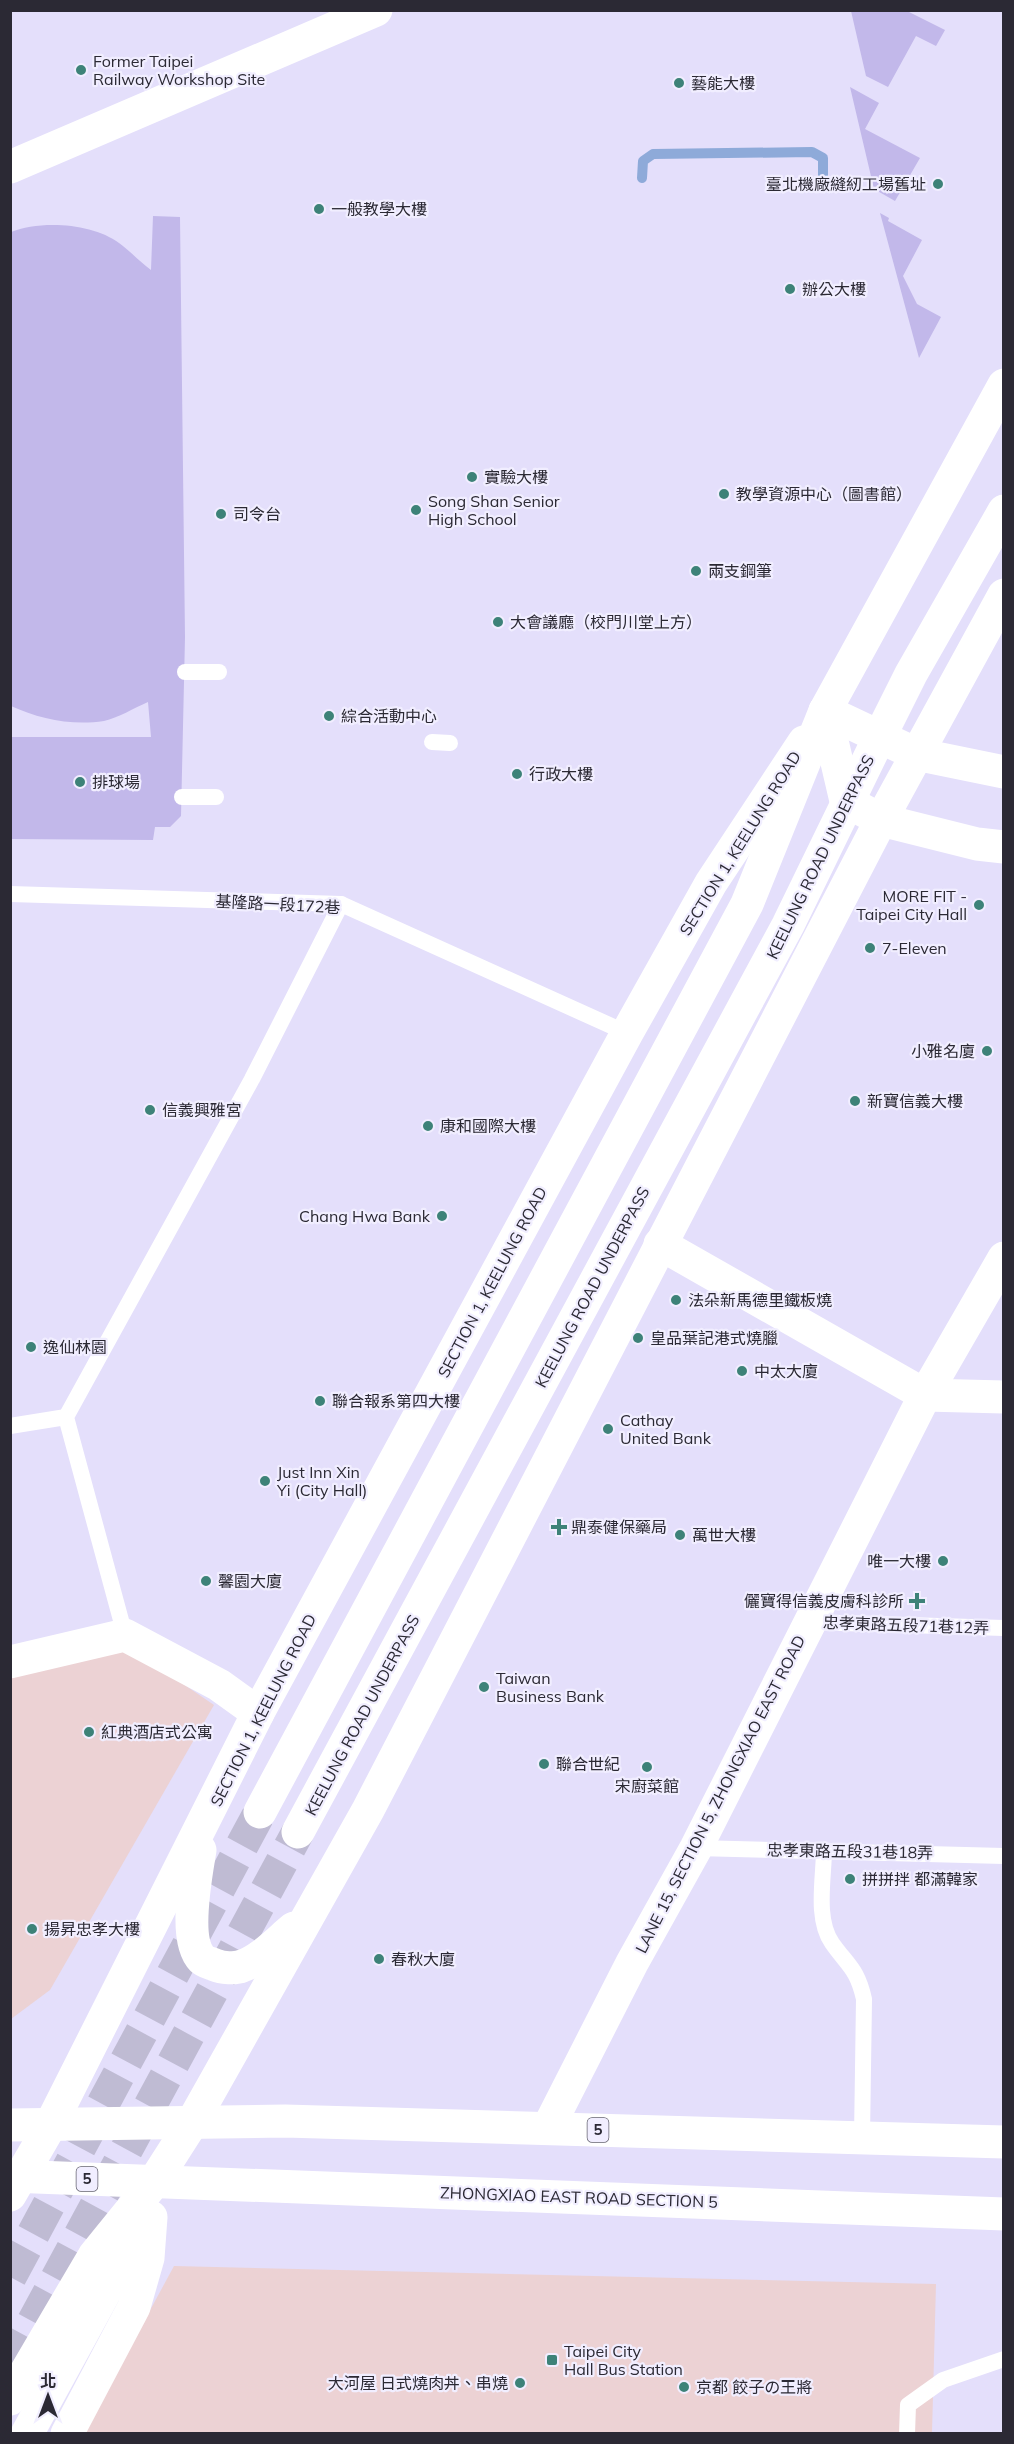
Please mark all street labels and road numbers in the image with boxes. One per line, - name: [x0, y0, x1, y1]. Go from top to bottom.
- street label: SECTION 1, KEELUNG ROAD: [675, 747, 805, 939]
- street label: KEELUNG ROAD UNDERPASS: [762, 752, 878, 962]
- street label: 基隆路一段172巷: [215, 891, 341, 917]
- street label: SECTION 1, KEELUNG ROAD: [433, 1183, 551, 1381]
- street label: KEELUNG ROAD UNDERPASS: [530, 1183, 654, 1391]
- street label: SECTION 1, KEELUNG ROAD: [206, 1610, 320, 1810]
- street label: KEELUNG ROAD UNDERPASS: [300, 1611, 424, 1819]
- street label: 忠孝東路五段71巷12弄: [822, 1612, 990, 1638]
- street label: LANE 15, SECTION 5, ZHONGXIAO EAST ROAD: [631, 1632, 809, 1956]
- street label: 忠孝東路五段31巷18弄: [767, 1840, 933, 1862]
- road number: 5: [588, 2118, 608, 2142]
- road number: 5: [76, 2167, 98, 2191]
- street label: ZHONGXIAO EAST ROAD SECTION 5: [440, 2182, 718, 2212]

